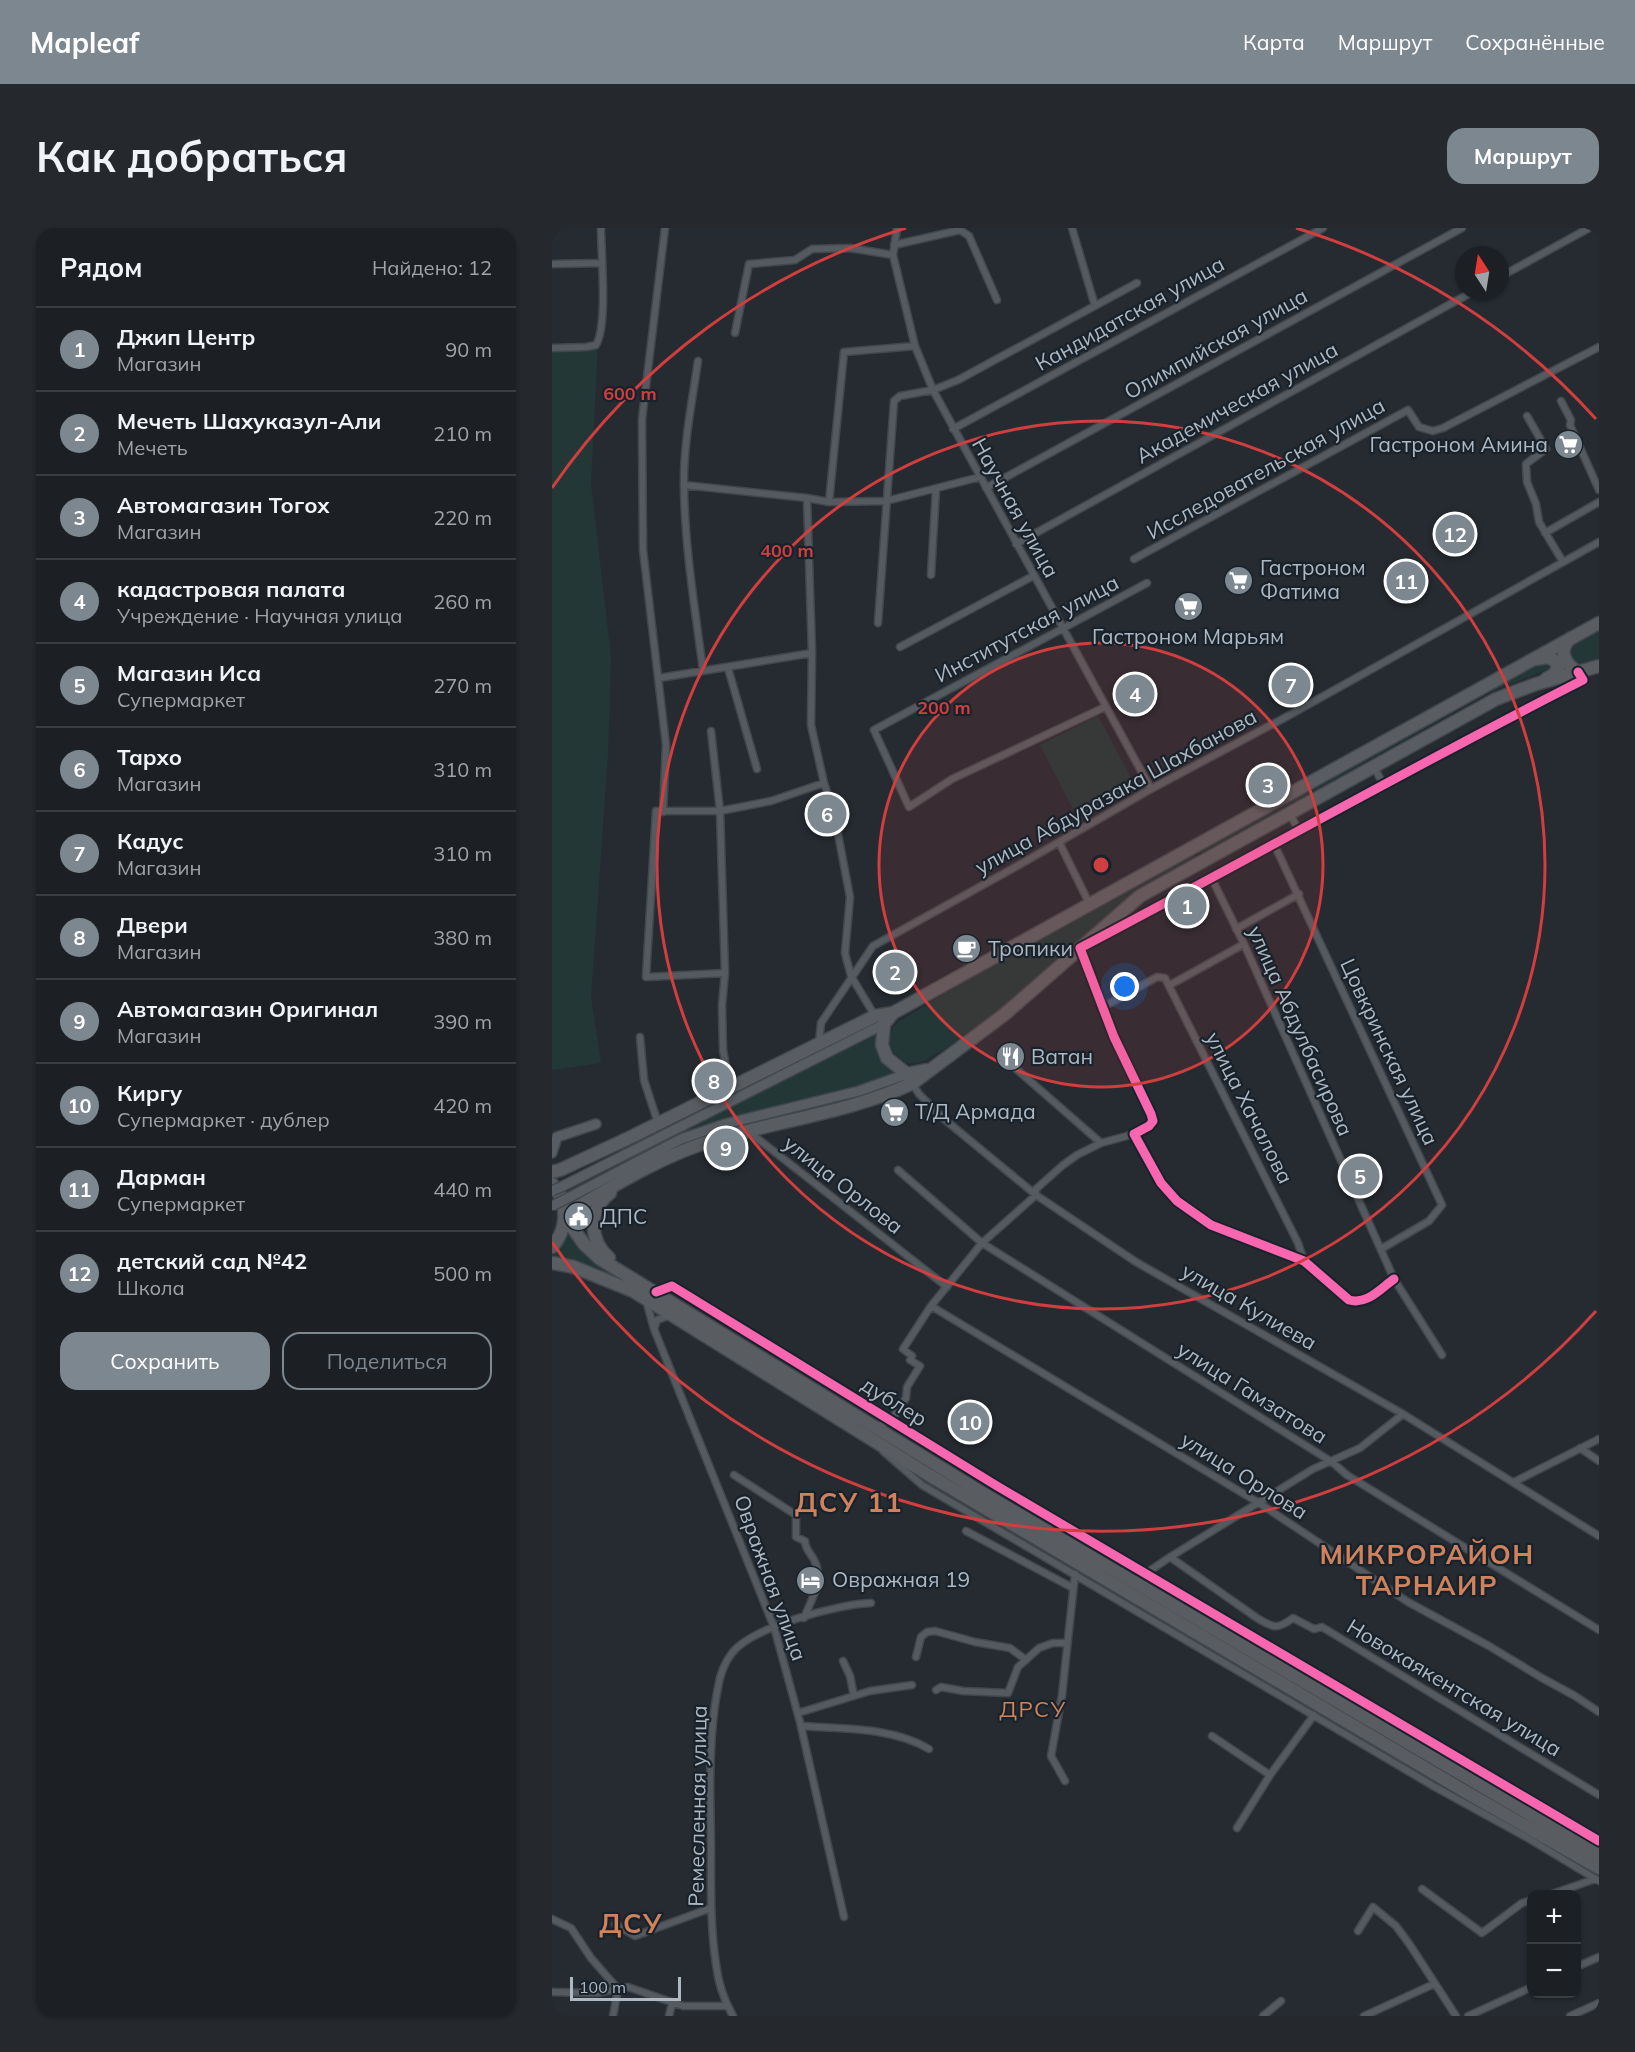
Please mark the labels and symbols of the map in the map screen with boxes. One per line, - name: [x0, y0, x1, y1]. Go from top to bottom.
- north arrow: [1455, 246, 1509, 300]
- street label: Кандидатская улица: [1030, 250, 1229, 376]
- street label: Олимпийская улица: [1119, 282, 1312, 404]
- street label: Академическая улица: [1131, 336, 1342, 469]
- text: 600 m: [603, 382, 657, 405]
- street label: Исследовательская улица: [1142, 392, 1389, 545]
- supermarket icon: Гастроном Амина: [1553, 429, 1585, 461]
- place label: Гастроном Амина: [1369, 431, 1548, 457]
- street label: Научная улица: [967, 433, 1065, 582]
- pin: 12: [1436, 512, 1474, 556]
- text: 400 m: [760, 539, 814, 562]
- place label: Гастроном Фатима: [1260, 554, 1366, 604]
- pin: 11: [1386, 558, 1426, 604]
- supermarket icon: Гастроном Фатима: [1223, 564, 1255, 596]
- street label: Институтская улица: [930, 569, 1123, 688]
- supermarket icon: Гастроном Марьям: [1172, 590, 1204, 622]
- place label: Гастроном Марьям: [1092, 623, 1284, 649]
- pin: 7: [1272, 662, 1310, 708]
- pin: 4: [1116, 672, 1154, 716]
- text: 200 m: [917, 696, 971, 719]
- street label: улица Абдуразака Шахбанова: [970, 703, 1261, 880]
- pin: 3: [1248, 762, 1288, 808]
- pin: 6: [808, 792, 846, 836]
- centre of rings: [1091, 855, 1111, 875]
- pin: 1: [1168, 884, 1206, 928]
- street label: улица Абдулбасирова: [1243, 921, 1359, 1140]
- cafe icon: Тропики: [951, 933, 983, 965]
- place label: Тропики: [988, 935, 1073, 961]
- pin: 2: [876, 950, 914, 994]
- street label: Цовкринская улица: [1335, 954, 1445, 1149]
- your location: [1110, 972, 1139, 1001]
- street label: улица Хачалова: [1200, 1027, 1299, 1188]
- restaurant icon: Ватан: [994, 1041, 1026, 1073]
- place label: Ватан: [1031, 1043, 1093, 1069]
- pin: 8: [694, 1058, 734, 1104]
- supermarket icon: Т/Д Армада: [878, 1096, 910, 1128]
- place label: Т/Д Армада: [915, 1098, 1036, 1124]
- pin: 9: [706, 1126, 746, 1170]
- street label: улица Орлова: [779, 1129, 909, 1239]
- pin: 5: [1340, 1154, 1380, 1198]
- public building icon: ДПС: [563, 1201, 595, 1233]
- place label: ДПС: [600, 1203, 647, 1229]
- street label: улица Кулиева: [1177, 1257, 1322, 1355]
- street label: улица Гамзатова: [1173, 1336, 1332, 1449]
- street label: дублер: [857, 1371, 932, 1431]
- pin: 10: [950, 1400, 990, 1444]
- street label: улица Орлова: [1176, 1426, 1313, 1524]
- district label: ДСУ 11: [795, 1485, 903, 1519]
- street label: Овражная улица: [729, 1491, 813, 1664]
- district label: МИКРОРАЙОН ТАРНАИР: [1319, 1537, 1535, 1602]
- hotel icon: Овражная 19: [795, 1564, 827, 1596]
- place label: Овражная 19: [832, 1566, 970, 1592]
- street label: Новокаякентская улица: [1342, 1613, 1567, 1762]
- district label: ДРСУ: [999, 1695, 1067, 1723]
- street label: Ремесленная улица: [682, 1705, 712, 1907]
- district label: ДСУ: [599, 1906, 663, 1940]
- scale bar: [570, 1974, 681, 2002]

